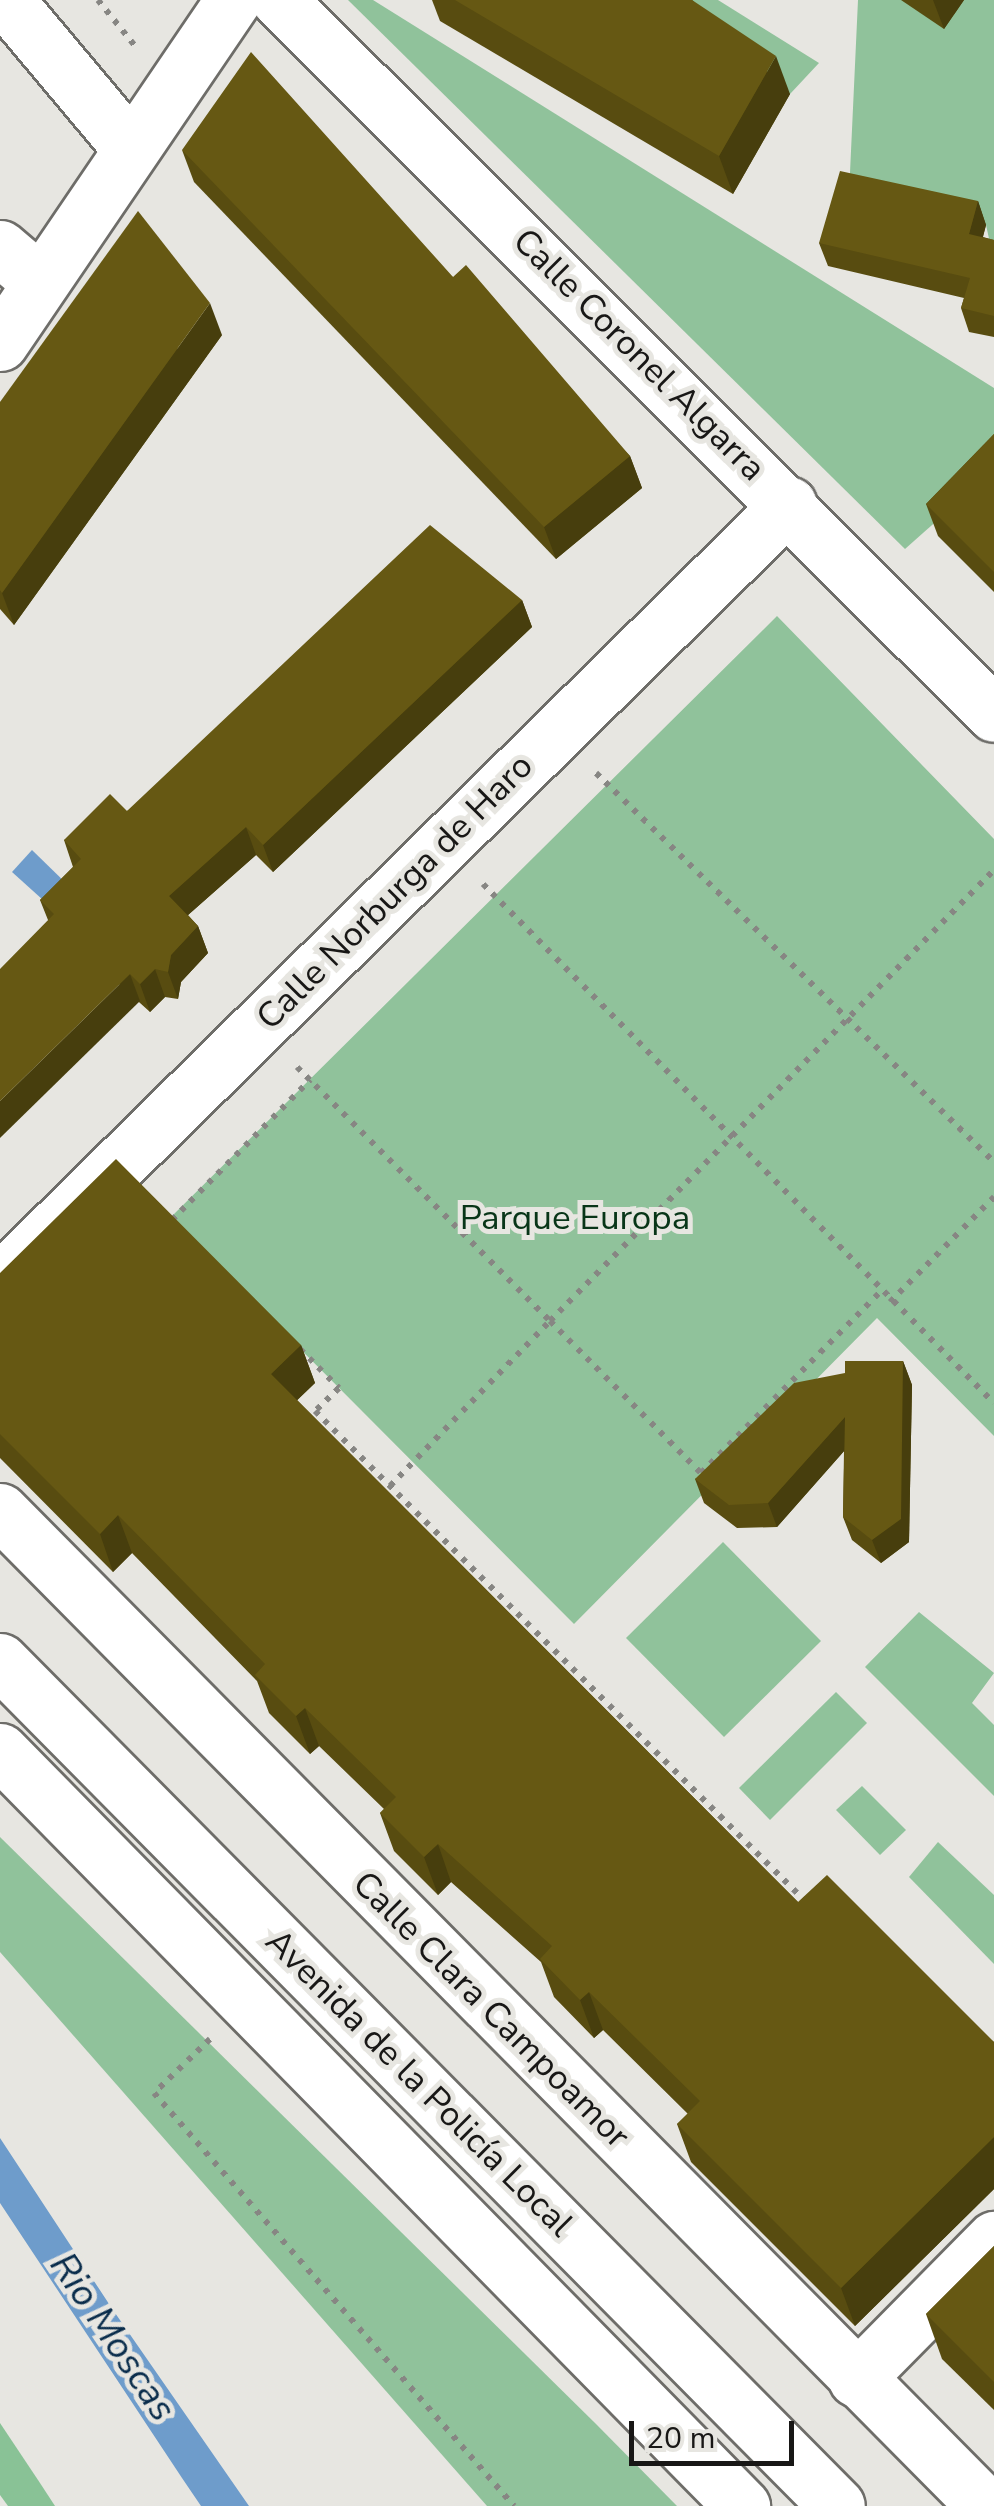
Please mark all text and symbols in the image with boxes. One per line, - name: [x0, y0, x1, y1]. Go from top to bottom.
- street label: Calle Coronel Algarra: [504, 220, 774, 490]
- street label: Calle Norburga de Haro: [248, 745, 542, 1039]
- park label: Parque Europa: [460, 1197, 690, 1239]
- street label: Calle Clara Campoamor: [344, 1863, 638, 2157]
- street label: Avenida de la Policía Local: [257, 1921, 581, 2245]
- water label: Rio Moscas: [40, 2244, 186, 2430]
- scale bar: [634, 2401, 799, 2463]
- text: 20 m: [646, 2418, 715, 2459]

